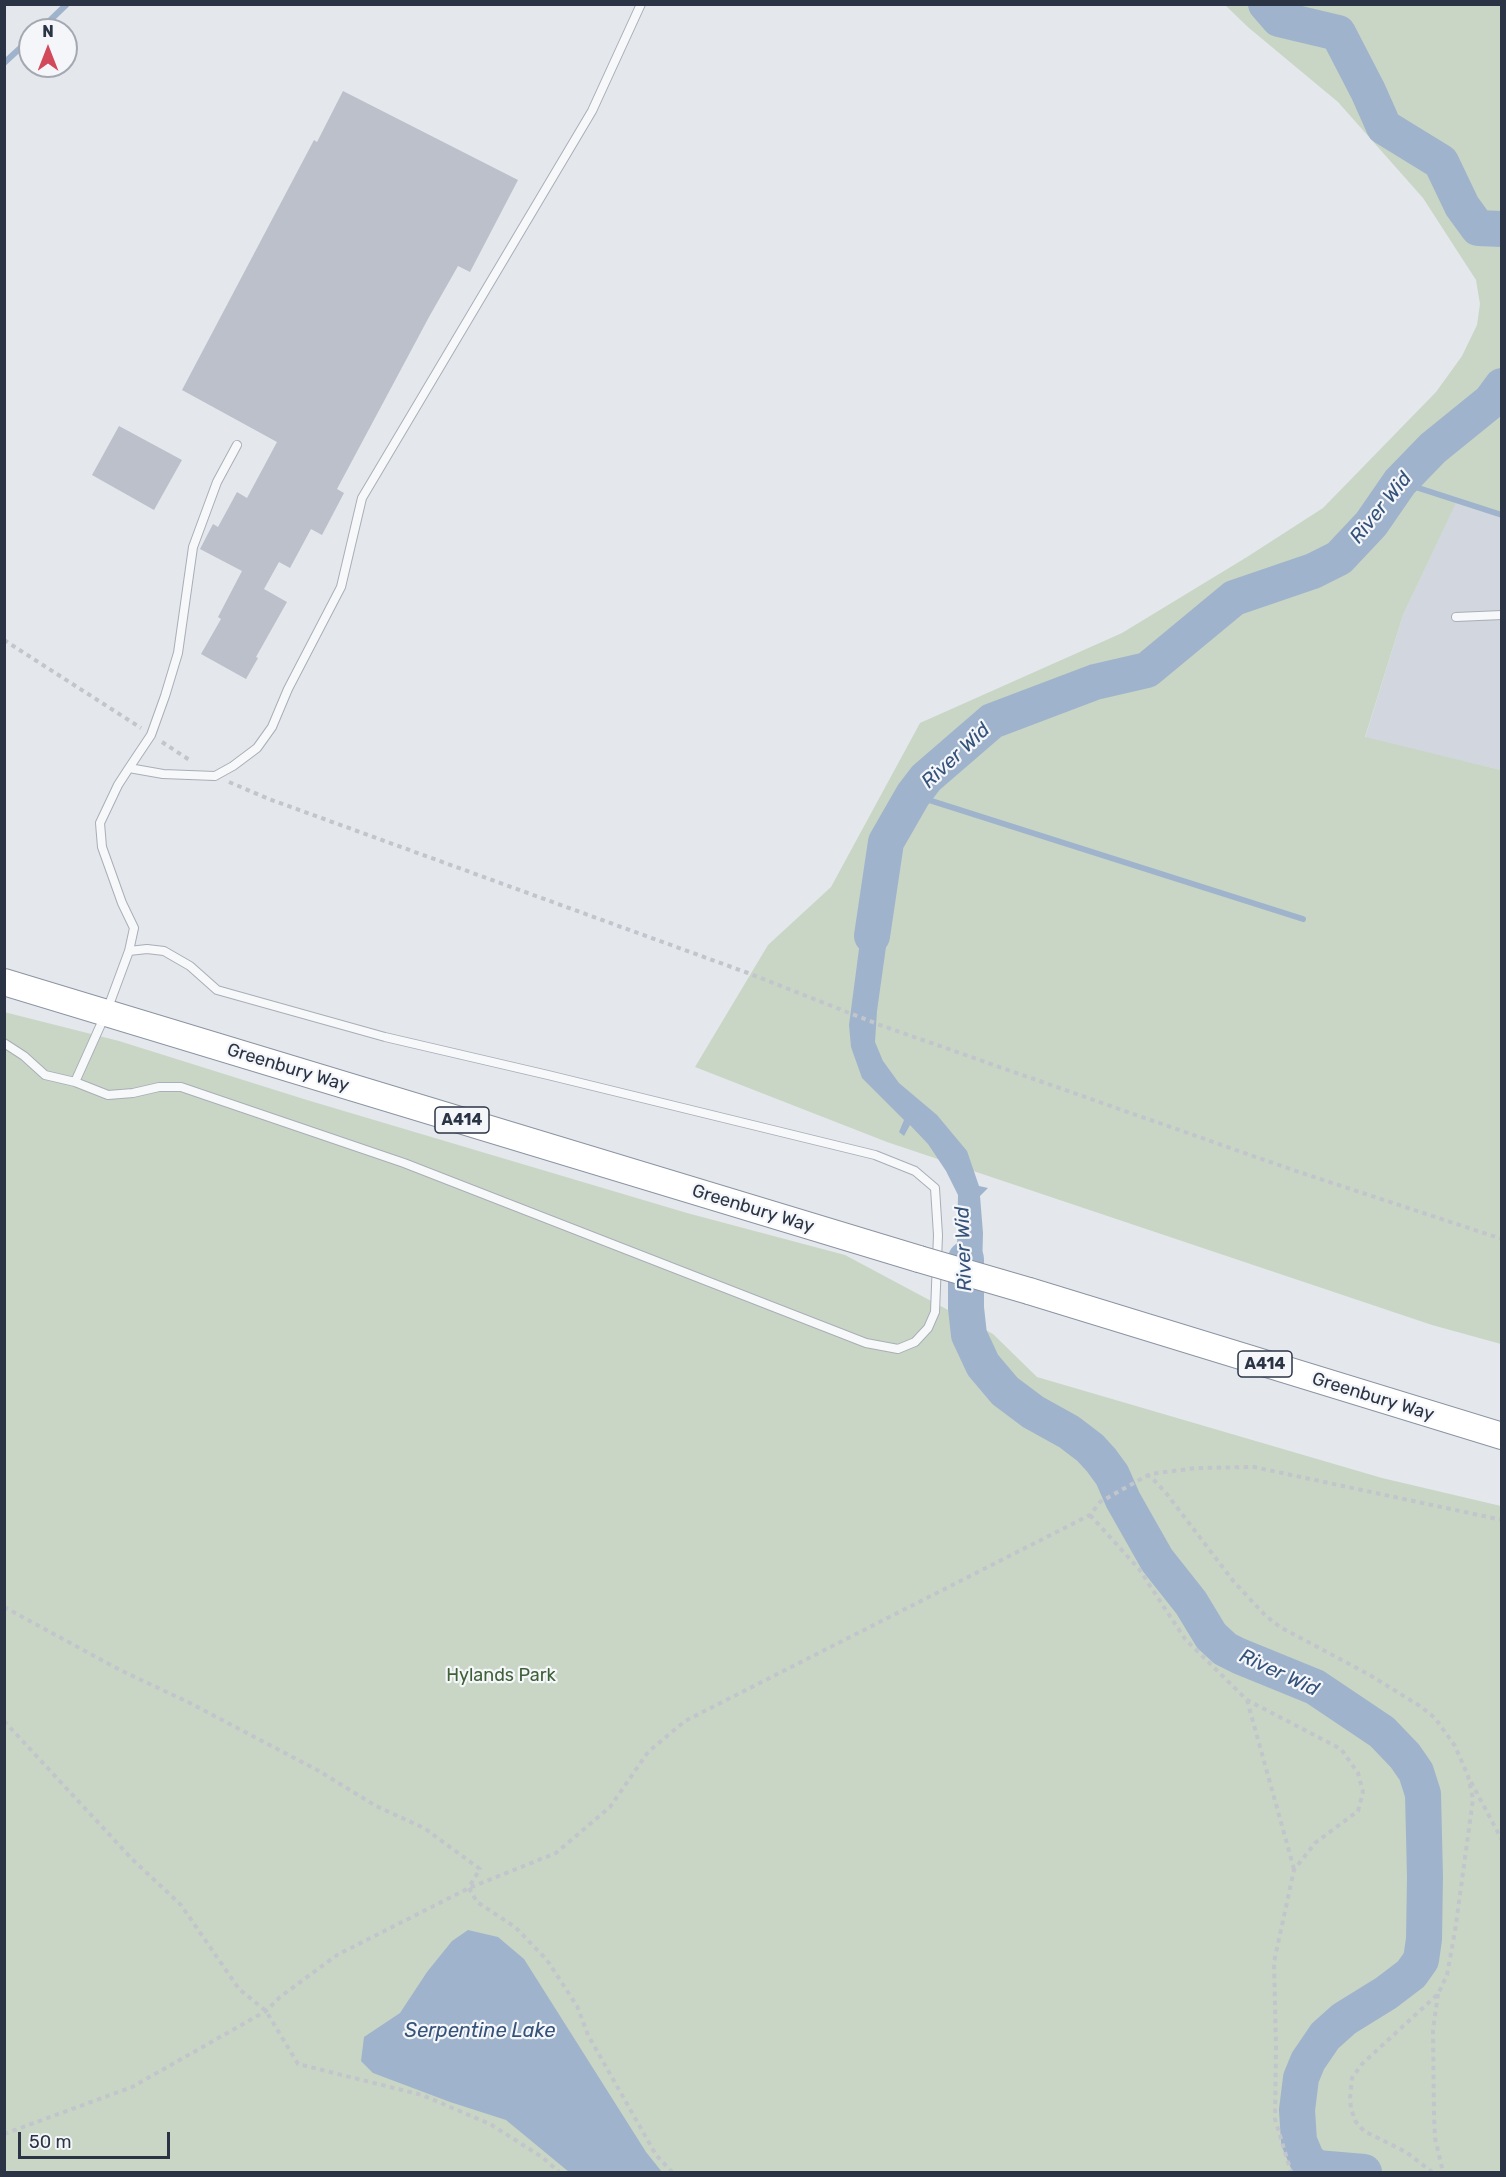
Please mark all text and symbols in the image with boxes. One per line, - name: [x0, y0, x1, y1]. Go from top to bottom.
- north arrow: [18, 18, 78, 78]
- text: N: [42, 22, 54, 41]
- water label: River Wid: [1345, 467, 1417, 549]
- water label: River Wid: [917, 718, 995, 794]
- street label: Greenbury Way: [224, 1039, 352, 1097]
- road number: A414: [435, 1107, 489, 1133]
- street label: Greenbury Way: [689, 1180, 817, 1238]
- water label: River Wid: [951, 1206, 977, 1292]
- road number: A414: [1238, 1351, 1292, 1377]
- street label: Greenbury Way: [1309, 1368, 1437, 1426]
- water label: River Wid: [1235, 1644, 1323, 1702]
- park label: Hylands Park: [446, 1665, 556, 1687]
- water label: Serpentine Lake: [405, 2019, 555, 2043]
- scale bar: [21, 2120, 172, 2158]
- text: 50 m: [29, 2131, 72, 2153]

